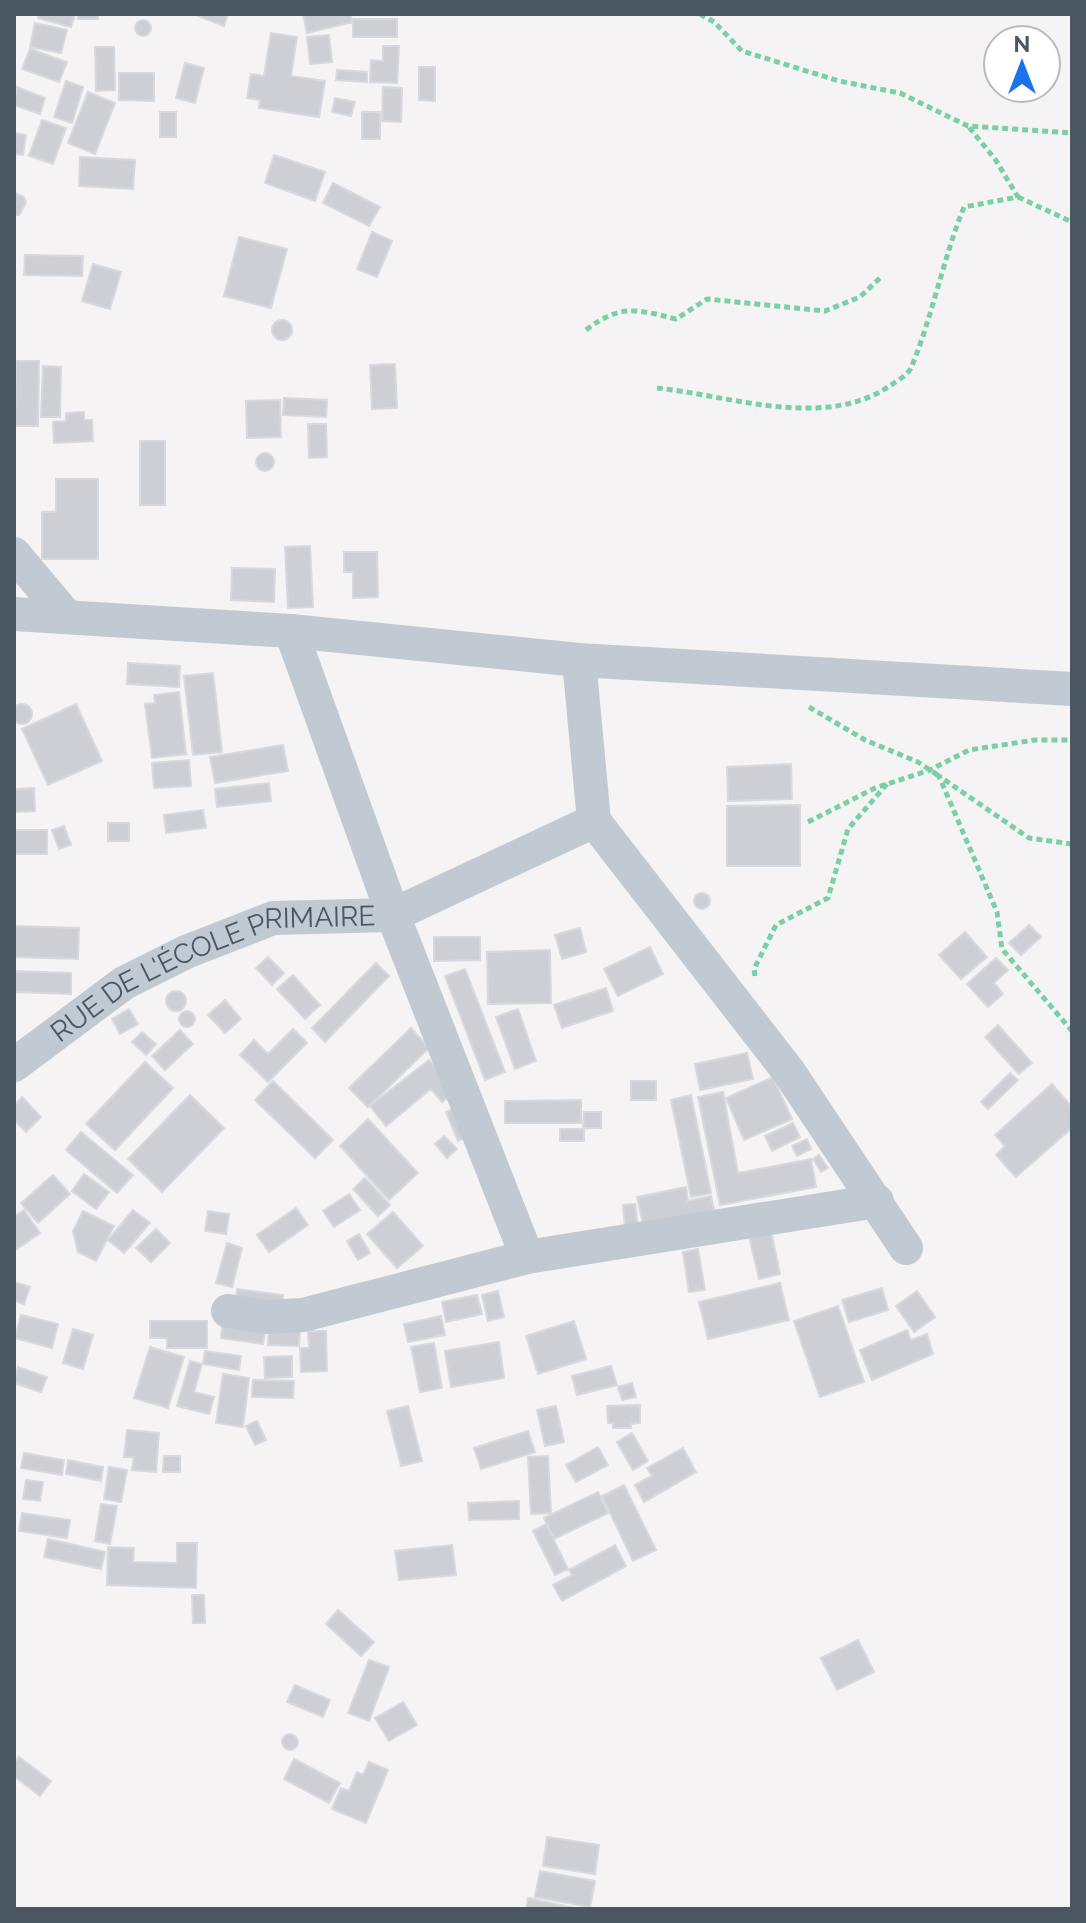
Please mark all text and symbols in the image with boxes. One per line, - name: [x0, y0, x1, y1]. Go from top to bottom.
- north arrow: [982, 24, 1062, 104]
- text: N: [1014, 31, 1030, 57]
- street label: RUE DE L'ÉCOLE PRIMAIRE: [44, 899, 376, 1049]

